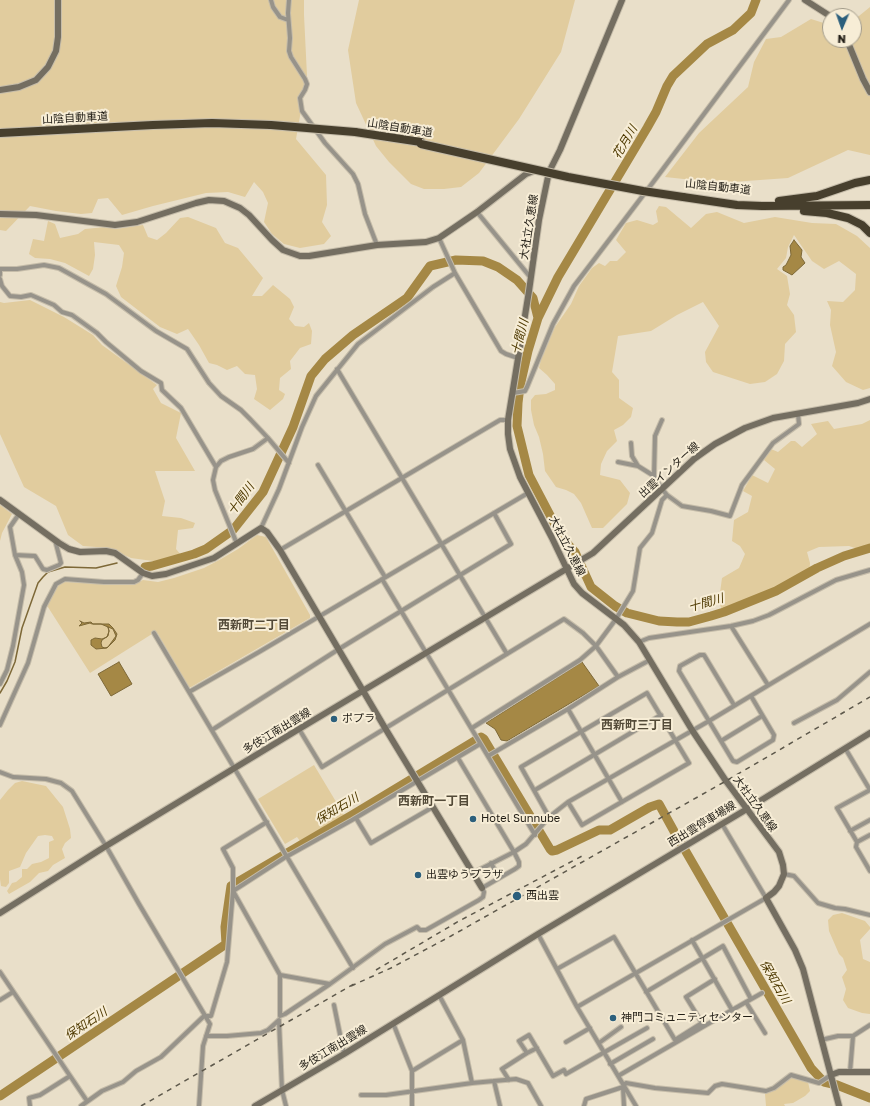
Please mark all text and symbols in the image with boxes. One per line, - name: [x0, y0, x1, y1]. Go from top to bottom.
- north arrow: [822, 8, 862, 48]
- text: N: [837, 33, 846, 46]
- street label: 山陰自動車道: [42, 110, 108, 126]
- street label: 山陰自動車道: [366, 116, 434, 140]
- water label: 花月川: [610, 123, 640, 161]
- street label: 山陰自動車道: [684, 177, 752, 197]
- street label: 大社立久恵線: [517, 193, 541, 261]
- water label: 十間川: [509, 318, 531, 356]
- street label: 出雲インター線: [636, 439, 702, 501]
- water label: 十間川: [225, 480, 257, 518]
- street label: 大社立久恵線: [546, 514, 588, 578]
- water label: 十間川: [687, 591, 725, 615]
- district label: 西新町二丁目: [218, 618, 290, 632]
- street label: 多伎江南出雲線: [241, 706, 313, 756]
- place label: ポプラ: [342, 712, 375, 726]
- marker: ポプラ: [329, 714, 339, 724]
- district label: 西新町三丁目: [601, 718, 673, 732]
- street label: 大社立久恵線: [730, 773, 780, 835]
- water label: 保知石川: [313, 790, 361, 828]
- district label: 西新町一丁目: [398, 794, 470, 808]
- street label: 西出雲停車場線: [666, 799, 738, 849]
- place label: Hotel Sunnube: [481, 812, 560, 826]
- marker: Hotel Sunnube: [468, 814, 478, 824]
- place label: 出雲ゆうプラザ: [426, 868, 503, 882]
- marker: 出雲ゆうプラザ: [413, 870, 423, 880]
- place label: 西出雲: [526, 889, 559, 903]
- marker: 西出雲: [511, 890, 523, 902]
- water label: 保知石川: [757, 958, 793, 1006]
- water label: 保知石川: [62, 1005, 110, 1043]
- place label: 神門コミュニティセンター: [621, 1011, 753, 1025]
- marker: 神門コミュニティセンター: [608, 1013, 618, 1023]
- street label: 多伎江南出雲線: [297, 1023, 369, 1073]

